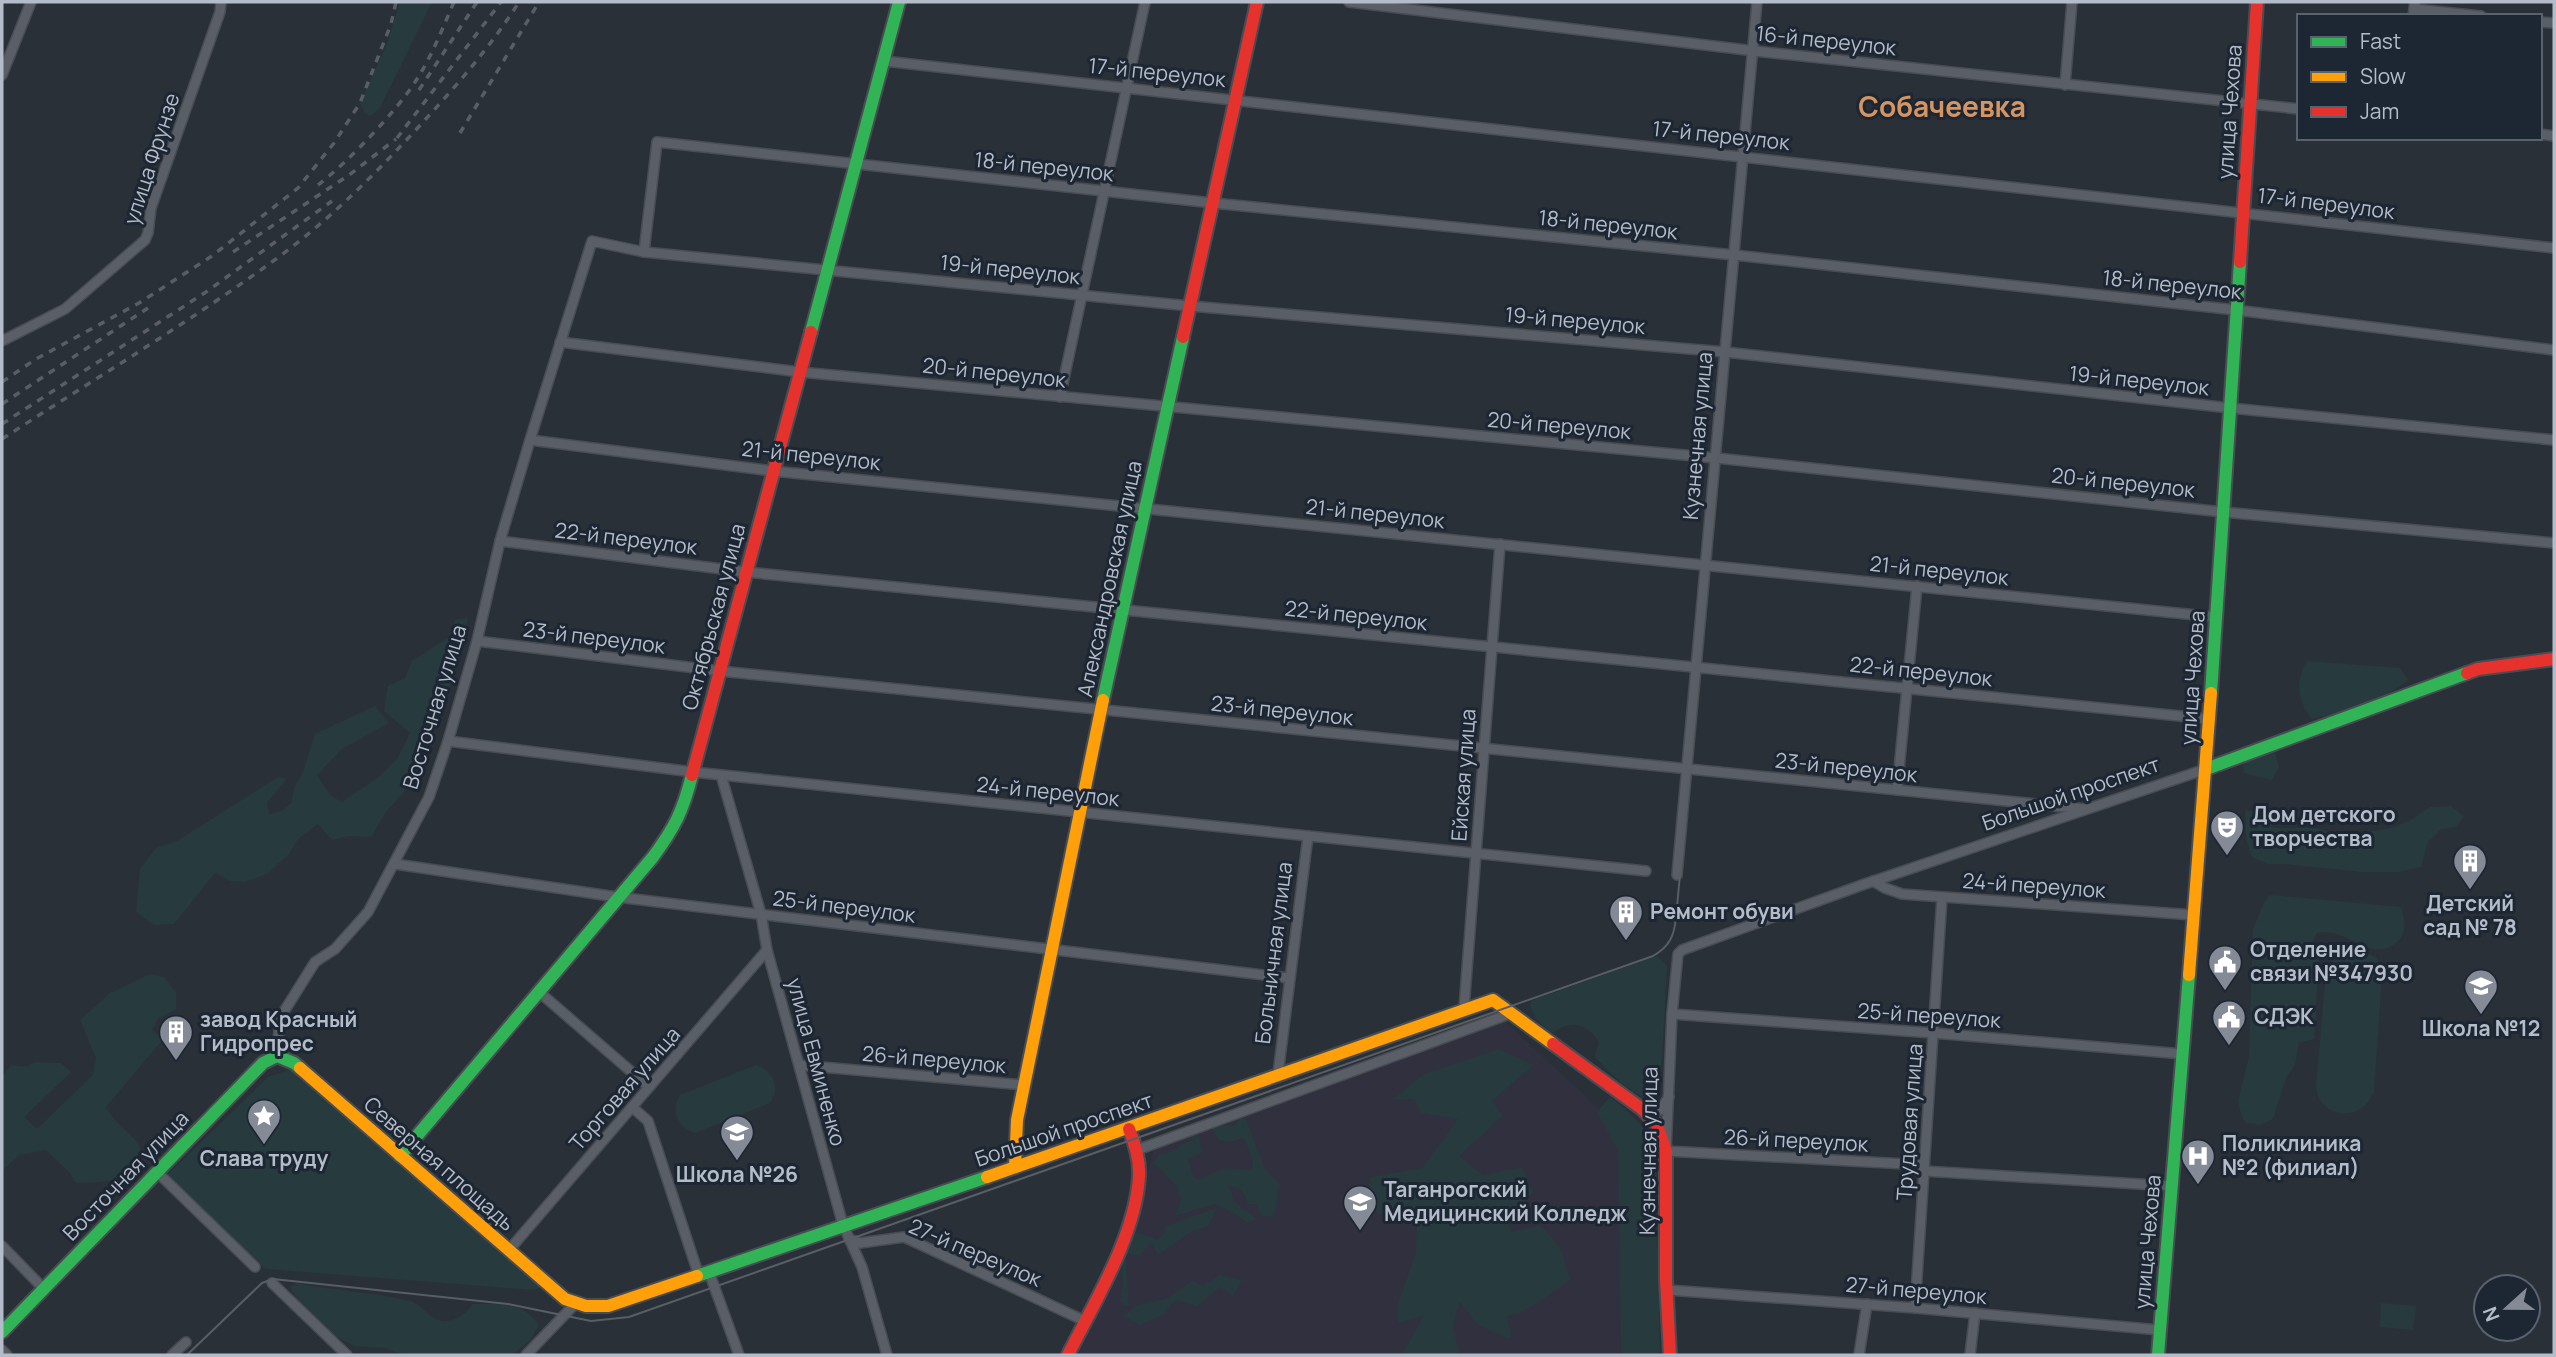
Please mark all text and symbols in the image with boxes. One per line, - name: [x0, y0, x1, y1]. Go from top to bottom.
- legend: [2297, 14, 2542, 140]
- street label: 16-й переулок: [1755, 19, 1898, 61]
- text: Fast: [2360, 27, 2401, 55]
- street label: улица Чехова: [2210, 44, 2248, 180]
- street label: 17-й переулок: [1087, 51, 1228, 93]
- text: Slow: [2360, 62, 2406, 90]
- district label: Собачеевка: [1858, 87, 2026, 125]
- street label: улица Фрунзе: [117, 89, 186, 228]
- text: Jam: [2360, 97, 2399, 125]
- street label: 17-й переулок: [1651, 114, 1792, 156]
- street label: 18-й переулок: [973, 145, 1116, 187]
- street label: 17-й переулок: [2256, 181, 2397, 225]
- street label: 18-й переулок: [1537, 203, 1680, 245]
- street label: 19-й переулок: [939, 248, 1082, 290]
- street label: 18-й переулок: [2101, 263, 2244, 305]
- street label: 19-й переулок: [1504, 300, 1647, 340]
- street label: 20-й переулок: [921, 351, 1068, 394]
- street label: Кузнечная улица: [1676, 351, 1718, 521]
- street label: 19-й переулок: [2068, 359, 2211, 401]
- street label: 20-й переулок: [1486, 405, 1633, 445]
- street label: 21-й переулок: [740, 434, 882, 476]
- street label: Александровская улица: [1070, 458, 1148, 700]
- street label: 20-й переулок: [2050, 461, 2197, 504]
- street label: 21-й переулок: [1304, 492, 1446, 534]
- street label: 22-й переулок: [553, 515, 699, 561]
- street label: Октябрьская улица: [675, 520, 751, 713]
- street label: 21-й переулок: [1868, 549, 2010, 591]
- street label: 22-й переулок: [1283, 594, 1429, 636]
- street label: улица Чехова: [2173, 610, 2211, 746]
- street label: 23-й переулок: [522, 614, 667, 660]
- street label: Восточная улица: [396, 621, 472, 792]
- street label: 22-й переулок: [1848, 650, 1994, 692]
- street label: 23-й переулок: [1210, 689, 1355, 731]
- street label: Ейская улица: [1444, 708, 1482, 842]
- street label: 23-й переулок: [1774, 746, 1919, 788]
- street label: Большой проспект: [1978, 749, 2164, 837]
- street label: 24-й переулок: [975, 770, 1121, 812]
- place label: Дом детского творчества: [2252, 800, 2396, 852]
- theatre icon: Дом детского творчества: [2208, 808, 2246, 857]
- building icon: Детский сад № 78: [2451, 842, 2489, 891]
- street label: Больничная улица: [1248, 860, 1298, 1045]
- street label: 24-й переулок: [1962, 866, 2107, 904]
- street label: 25-й переулок: [771, 883, 918, 929]
- place label: Детский сад № 78: [2423, 889, 2517, 941]
- building icon: Ремонт обуви: [1607, 893, 1645, 942]
- place label: Ремонт обуви: [1650, 897, 1794, 925]
- place label: Отделение связи №347930: [2250, 935, 2413, 987]
- public building icon: Отделение связи №347930: [2206, 943, 2244, 992]
- school or university icon: Школа №12: [2462, 967, 2500, 1016]
- street label: улица Евминенко: [781, 975, 853, 1149]
- street label: 25-й переулок: [1857, 996, 2002, 1034]
- public building icon: СДЭК: [2210, 998, 2248, 1047]
- place label: СДЭК: [2254, 1002, 2314, 1030]
- place label: завод Красный Гидропрес: [200, 1005, 357, 1057]
- building icon: завод Красный Гидропрес: [157, 1013, 195, 1062]
- place label: Школа №12: [2422, 1014, 2540, 1042]
- street label: Торговая улица: [563, 1020, 686, 1156]
- street label: 26-й переулок: [861, 1039, 1008, 1079]
- street label: Трудовая улица: [1890, 1043, 1928, 1201]
- street label: Кузнечная улица: [1633, 1066, 1663, 1235]
- street label: Большой проспект: [971, 1085, 1157, 1173]
- street label: Северная площадь: [358, 1090, 521, 1237]
- place icon: Слава труду: [245, 1097, 283, 1146]
- street label: Восточная улица: [56, 1104, 194, 1246]
- school or university icon: Школа №26: [718, 1113, 756, 1162]
- street label: 26-й переулок: [1723, 1122, 1869, 1158]
- place label: Поликлиника №2 (филиал): [2222, 1129, 2361, 1181]
- hospital icon: Поликлиника №2 (филиал): [2179, 1137, 2217, 1186]
- place label: Слава труду: [200, 1144, 328, 1172]
- place label: Школа №26: [676, 1160, 798, 1188]
- street label: улица Чехова: [2127, 1173, 2167, 1310]
- place label: Таганрогский Медицинский Колледж: [1384, 1175, 1627, 1227]
- school or university icon: Таганрогский Медицинский Колледж: [1341, 1183, 1379, 1232]
- street label: 27-й переулок: [905, 1212, 1047, 1293]
- street label: 27-й переулок: [1844, 1270, 1988, 1310]
- north arrow: [2472, 1273, 2542, 1343]
- text: N: [2477, 1303, 2506, 1325]

